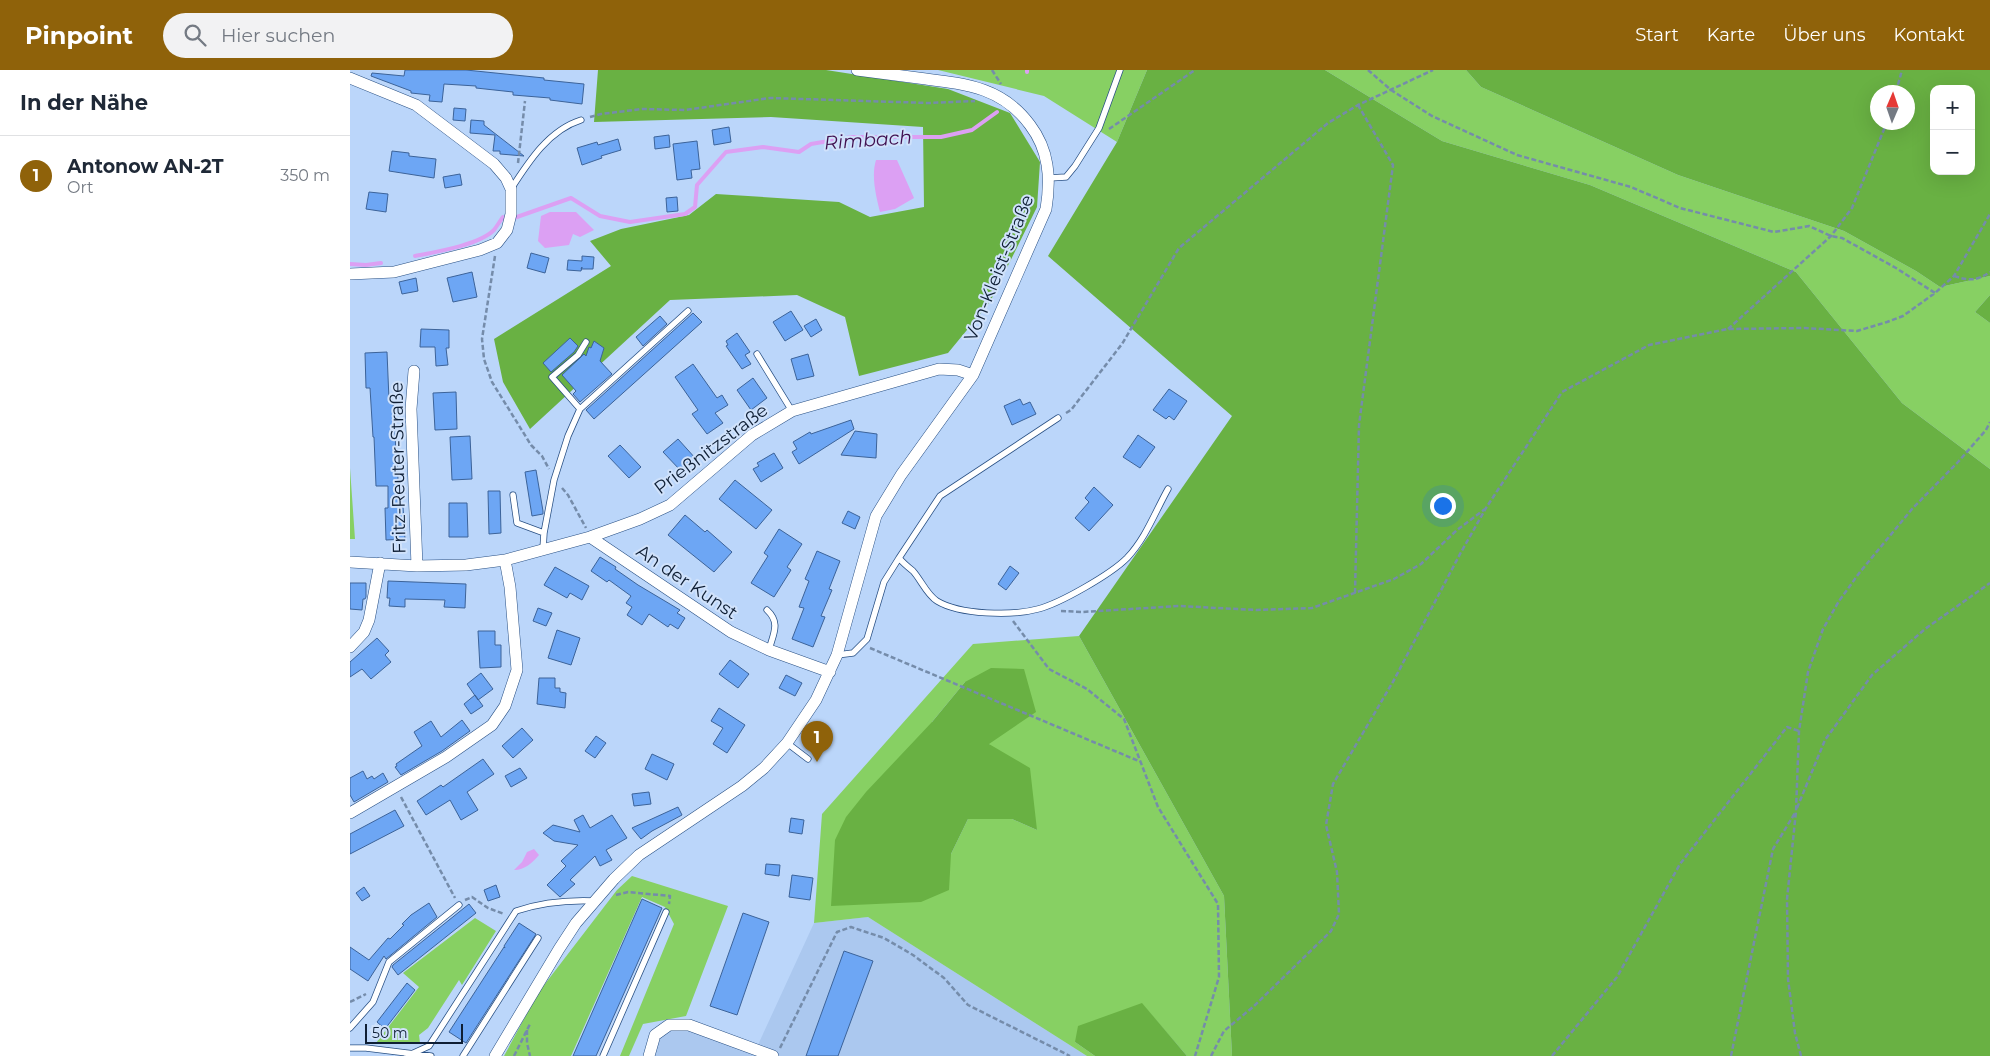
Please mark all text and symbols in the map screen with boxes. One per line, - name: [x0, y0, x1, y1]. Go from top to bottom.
- search box: [163, 13, 513, 58]
- text: Pinpoint: [25, 21, 133, 50]
- icon: search: [181, 21, 209, 49]
- text: Hier suchen: [221, 24, 335, 47]
- text: Start: [1635, 24, 1679, 46]
- text: Karte: [1707, 24, 1755, 46]
- text: Über uns: [1783, 24, 1866, 46]
- text: Kontakt: [1894, 24, 1965, 46]
- north arrow: [1870, 85, 1915, 130]
- map controls: [1930, 85, 1975, 175]
- button: +: [1930, 85, 1975, 130]
- text: In der Nähe: [20, 90, 148, 115]
- water label: Rimbach: [823, 125, 913, 155]
- button: −: [1930, 130, 1975, 175]
- text: Antonow AN-2T: [67, 155, 223, 178]
- text: 1: [33, 166, 39, 185]
- text: 350 m: [280, 166, 330, 185]
- text: Ort: [67, 178, 94, 197]
- street label: Von-Kleist-Straße: [960, 191, 1038, 344]
- street label: Fritz-Reuter-Straße: [385, 382, 410, 554]
- street label: Prießnitzstraße: [650, 399, 772, 499]
- your location: [1430, 493, 1456, 519]
- street label: An der Kunst: [632, 540, 742, 624]
- pin: 1: [801, 721, 833, 762]
- scale bar: [365, 1021, 462, 1044]
- text: 50 m: [372, 1024, 408, 1042]

